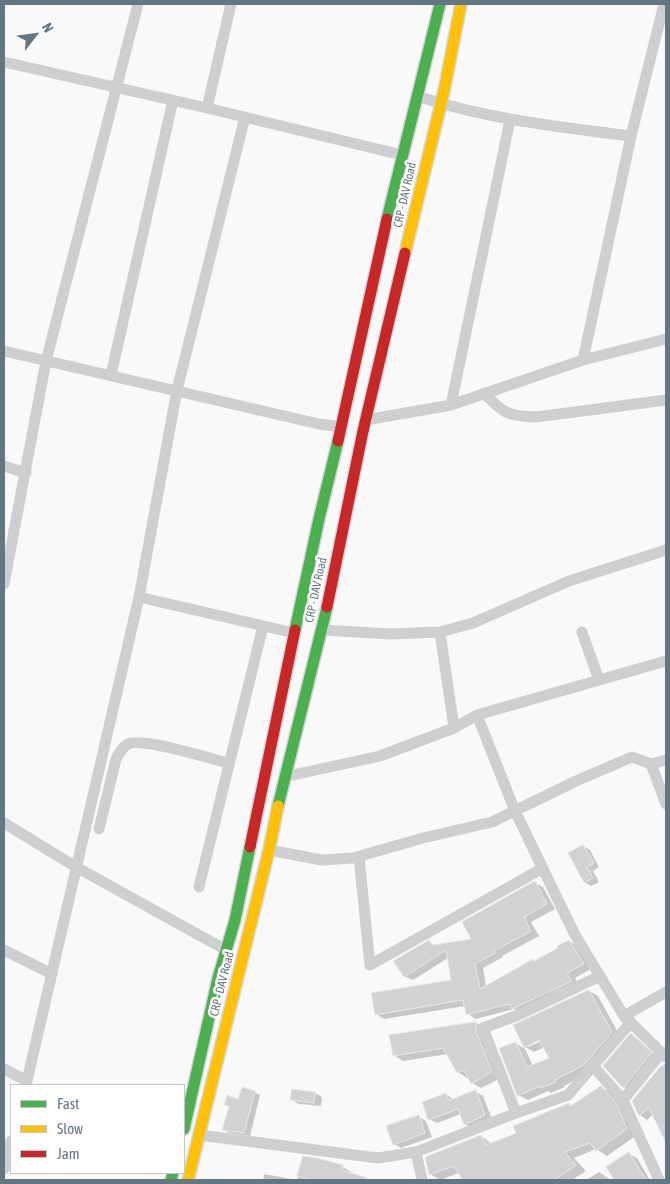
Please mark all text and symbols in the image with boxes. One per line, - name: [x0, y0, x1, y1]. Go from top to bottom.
- north arrow: [10, 10, 60, 60]
- text: N: [39, 20, 57, 35]
- street label: CRP - DAV Road: [391, 161, 419, 229]
- street label: CRP - DAV Road: [302, 556, 330, 624]
- street label: CRP - DAV Road: [207, 950, 237, 1018]
- legend: [10, 1084, 185, 1174]
- text: Fast: [57, 1095, 79, 1112]
- text: Slow: [57, 1120, 83, 1137]
- text: Jam: [57, 1145, 80, 1162]

